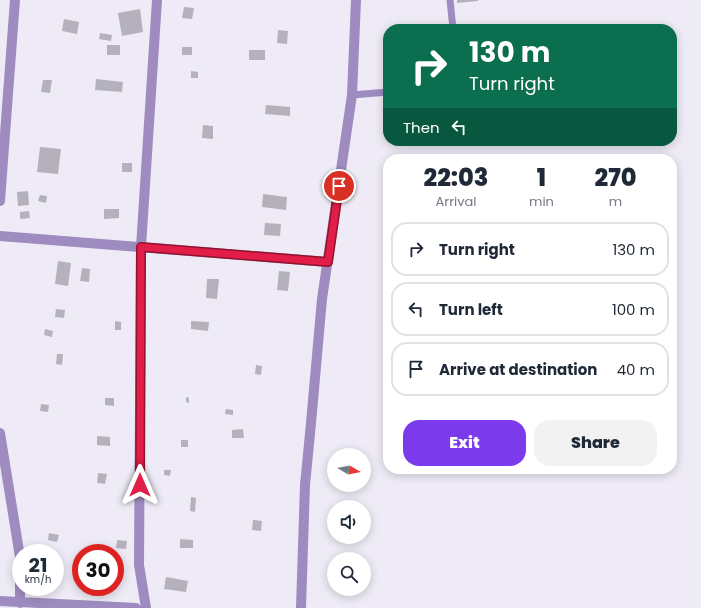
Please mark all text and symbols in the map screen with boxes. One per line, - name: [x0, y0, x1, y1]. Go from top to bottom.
- text: 130 m: [469, 33, 550, 72]
- icon: right: [403, 40, 455, 92]
- text: Turn right: [469, 71, 555, 96]
- icon: left: [448, 116, 470, 138]
- text: Then: [403, 117, 440, 138]
- text: 22:03: [424, 161, 489, 194]
- text: 1: [537, 161, 546, 194]
- text: 270: [594, 161, 636, 194]
- pin: [322, 169, 356, 203]
- icon: arrive: [328, 175, 350, 197]
- text: Arrival: [436, 192, 476, 211]
- text: min: [529, 192, 554, 211]
- text: m: [609, 192, 622, 211]
- icon: right: [405, 238, 427, 260]
- text: Turn right: [439, 239, 515, 260]
- text: 130 m: [612, 239, 655, 260]
- icon: left: [405, 298, 427, 320]
- text: Turn left: [439, 299, 503, 320]
- text: 100 m: [612, 299, 655, 320]
- icon: arrive: [405, 358, 427, 380]
- text: Arrive at destination: [439, 359, 597, 380]
- text: 40 m: [617, 359, 655, 380]
- button: Exit: [403, 420, 526, 466]
- button: Share: [534, 420, 657, 466]
- north arrow: [327, 448, 371, 492]
- map controls: [327, 448, 371, 596]
- position arrow: [119, 464, 161, 506]
- button: sound: [327, 500, 371, 544]
- speed limit sign: 30: [72, 544, 124, 596]
- text: 21: [29, 551, 47, 579]
- button: search: [327, 552, 371, 596]
- text: km/h: [25, 572, 51, 587]

